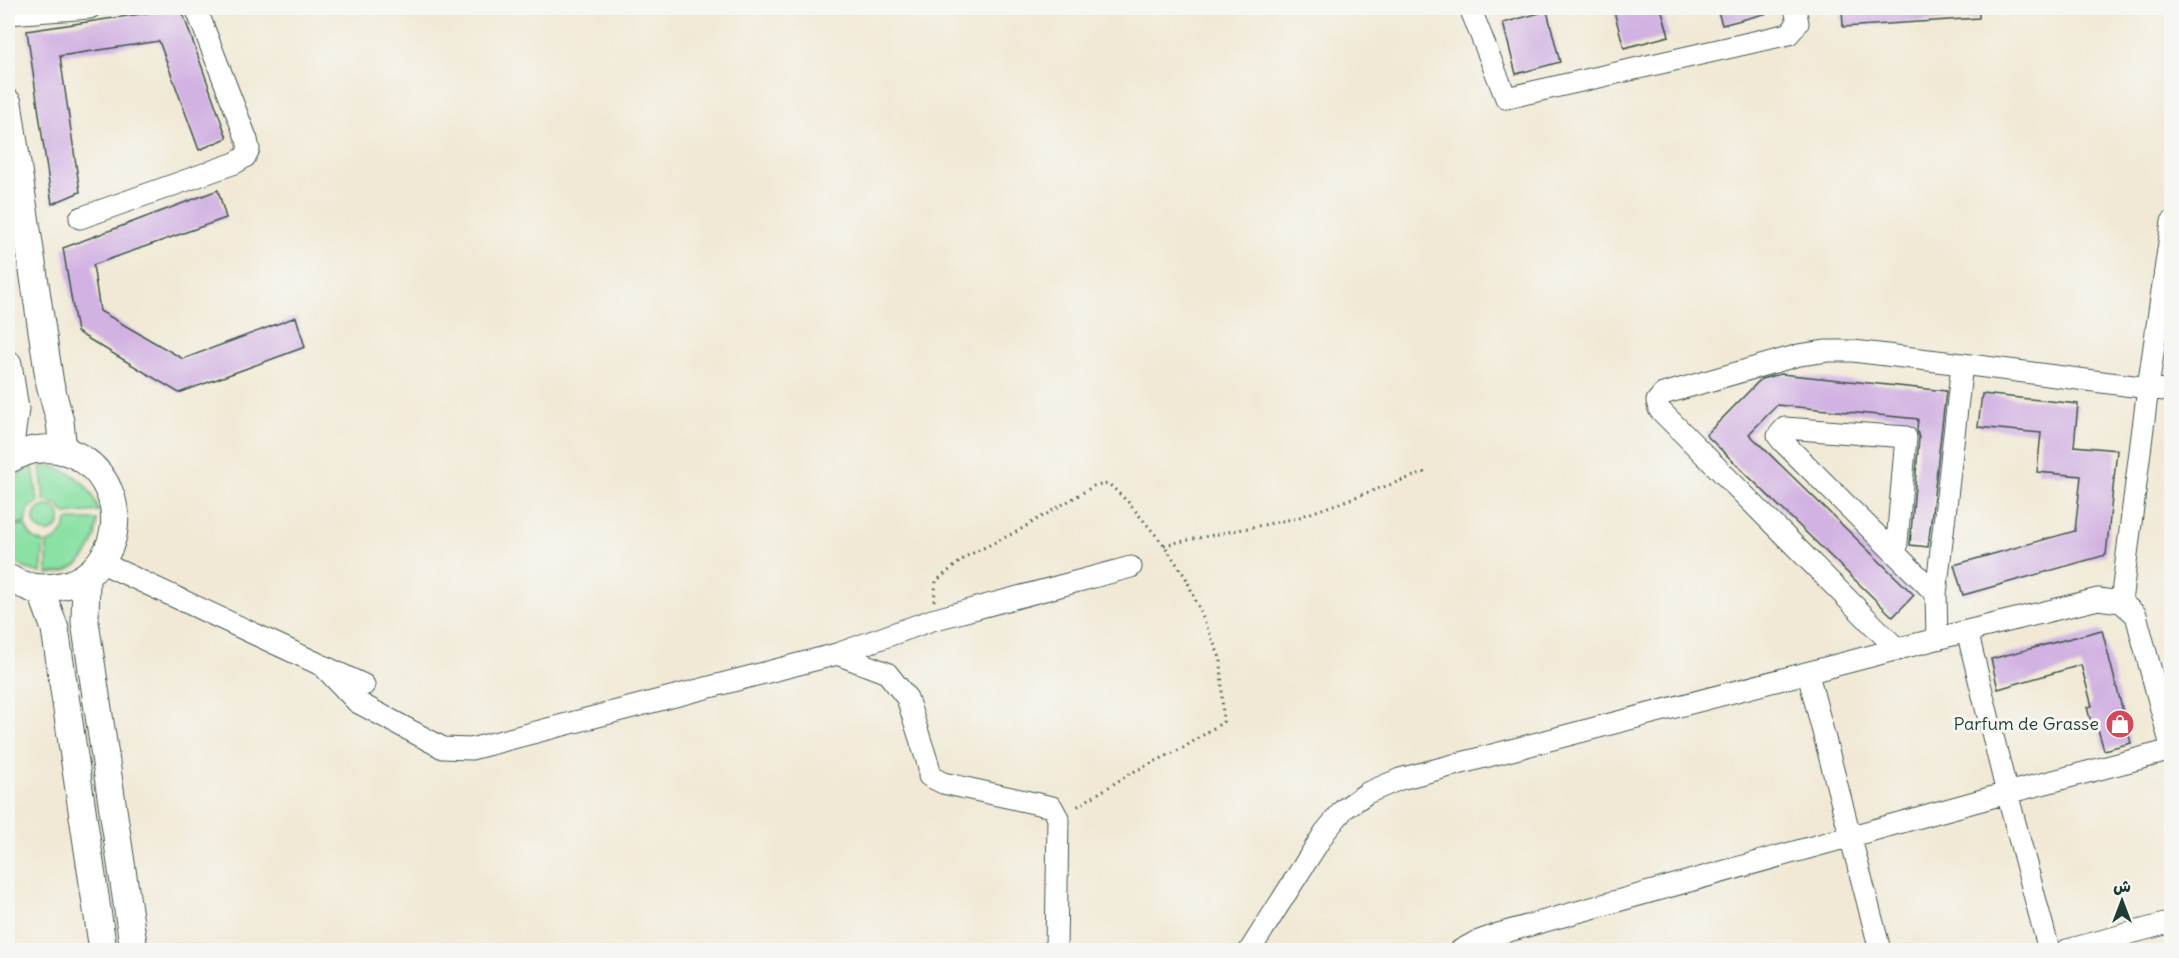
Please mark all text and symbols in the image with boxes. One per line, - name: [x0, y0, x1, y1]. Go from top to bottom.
- shop icon: Parfum de Grasse: [2104, 708, 2136, 740]
- place label: Parfum de Grasse: [1954, 712, 2099, 735]
- north arrow: [2092, 871, 2152, 931]
- text: ش: [2113, 876, 2131, 896]

